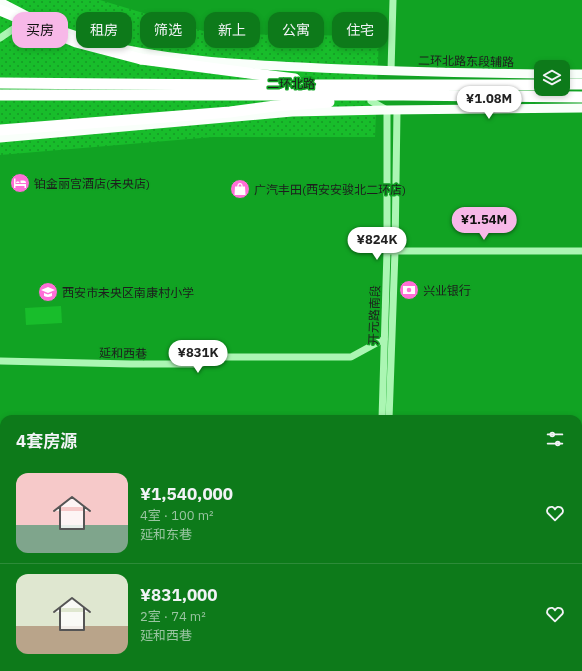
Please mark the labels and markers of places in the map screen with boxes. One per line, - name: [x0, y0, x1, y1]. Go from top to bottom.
- pin: ¥1.08M: [456, 86, 522, 120]
- hotel icon: 铂金丽宫酒店(未央店): [9, 172, 31, 194]
- place label: 铂金丽宫酒店(未央店): [34, 176, 150, 191]
- shop icon: 广汽丰田(西安安骏北二环店): [229, 178, 251, 200]
- place label: 广汽丰田(西安安骏北二环店): [254, 182, 406, 197]
- pin: ¥1.54M: [451, 207, 517, 241]
- pin: ¥824K: [349, 227, 405, 261]
- bank icon: 兴业银行: [398, 279, 420, 301]
- school or university icon: 西安市未央区南康村小学: [37, 281, 59, 303]
- place label: 兴业银行: [423, 283, 471, 298]
- place label: 西安市未央区南康村小学: [62, 285, 194, 300]
- pin: ¥831K: [170, 340, 226, 374]

